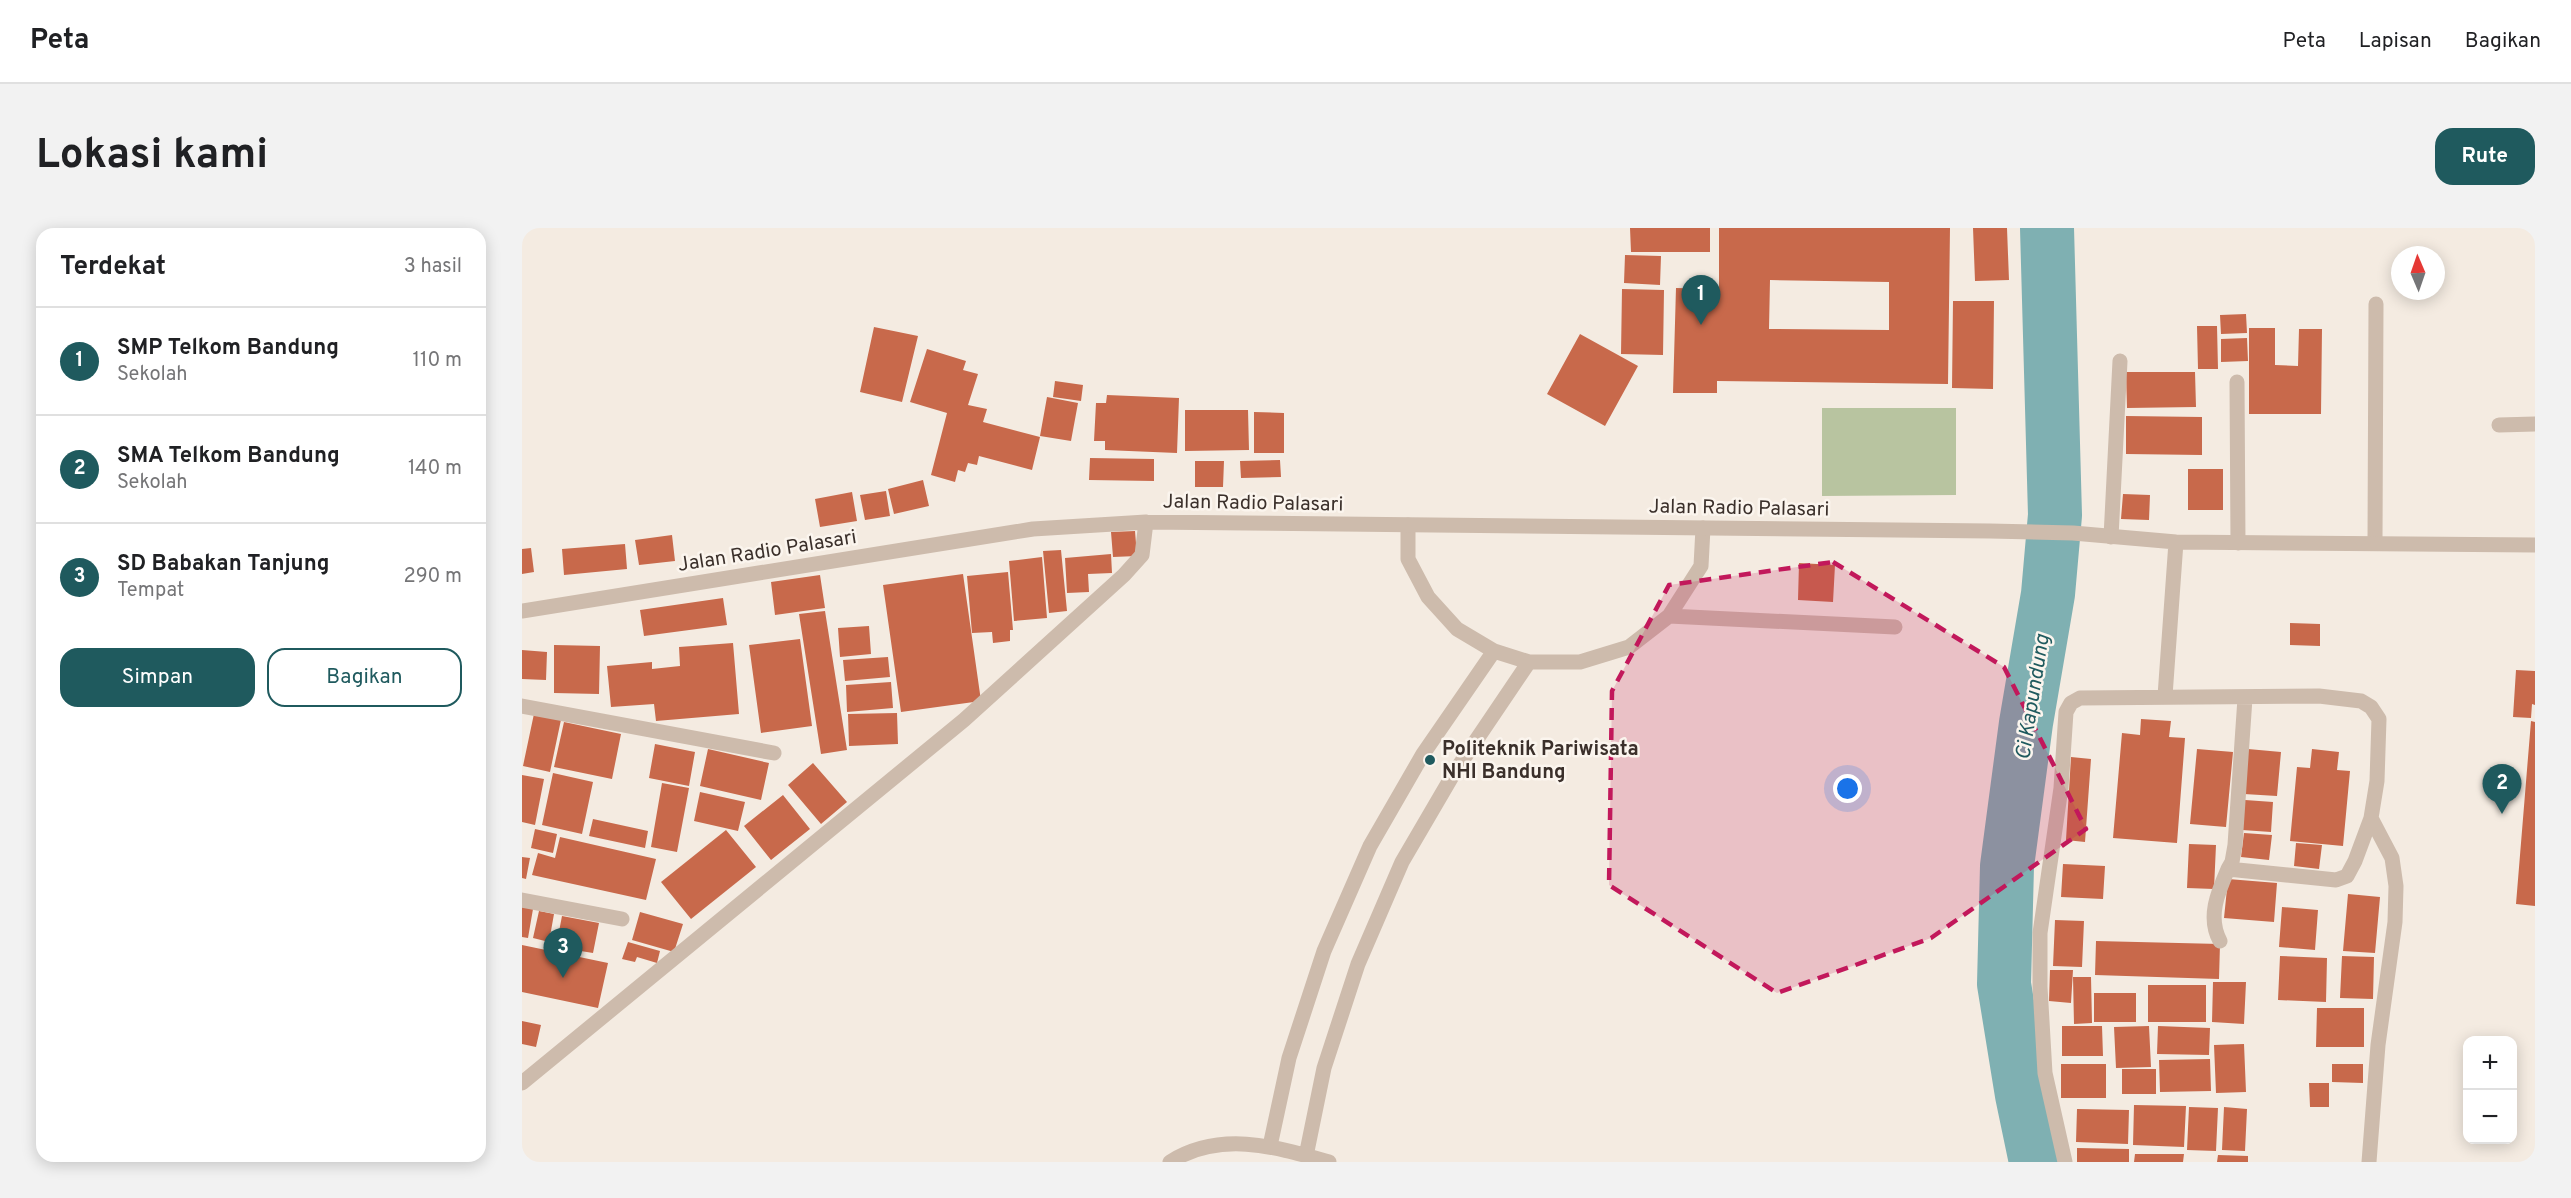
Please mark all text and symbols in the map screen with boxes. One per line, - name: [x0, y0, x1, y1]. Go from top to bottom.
- text: Peta: [30, 23, 89, 59]
- text: Peta: [2283, 28, 2326, 55]
- text: Lapisan: [2359, 28, 2432, 55]
- text: Bagikan: [2465, 28, 2541, 55]
- button: Rute: [2435, 128, 2535, 185]
- text: Lokasi kami: [36, 130, 268, 183]
- north arrow: [2391, 246, 2445, 300]
- text: Terdekat: [60, 251, 166, 284]
- text: 3 hasil: [404, 254, 462, 280]
- pin: 1: [1682, 276, 1720, 325]
- text: SMP Telkom Bandung: [117, 335, 339, 362]
- text: 1: [76, 348, 84, 374]
- text: 110 m: [413, 348, 462, 374]
- text: Sekolah: [117, 362, 188, 388]
- text: SMA Telkom Bandung: [117, 443, 340, 470]
- text: 2: [73, 456, 86, 482]
- text: 140 m: [408, 456, 462, 482]
- text: Sekolah: [117, 470, 188, 496]
- street label: Jalan Radio Palasari: [1162, 489, 1344, 519]
- street label: Jalan Radio Palasari: [1648, 494, 1830, 524]
- street label: Jalan Radio Palasari: [676, 525, 859, 579]
- text: SD Babakan Tanjung: [117, 551, 330, 578]
- text: 3: [74, 564, 86, 590]
- text: 290 m: [404, 564, 462, 590]
- text: Tempat: [117, 578, 184, 604]
- water label: Ci Kapundung: [2010, 632, 2057, 762]
- button: Simpan: [60, 648, 255, 707]
- button: Bagikan: [267, 648, 462, 707]
- place label: Politeknik Pariwisata NHI Bandung: [1442, 737, 1639, 786]
- marker: Politeknik Pariwisata NHI Bandung: [1423, 753, 1437, 767]
- pin: 2: [2482, 764, 2522, 814]
- your location: [1833, 774, 1862, 803]
- pin: 3: [544, 928, 582, 978]
- map controls: [2463, 1036, 2517, 1144]
- button: +: [2463, 1036, 2517, 1090]
- button: −: [2463, 1090, 2517, 1144]

